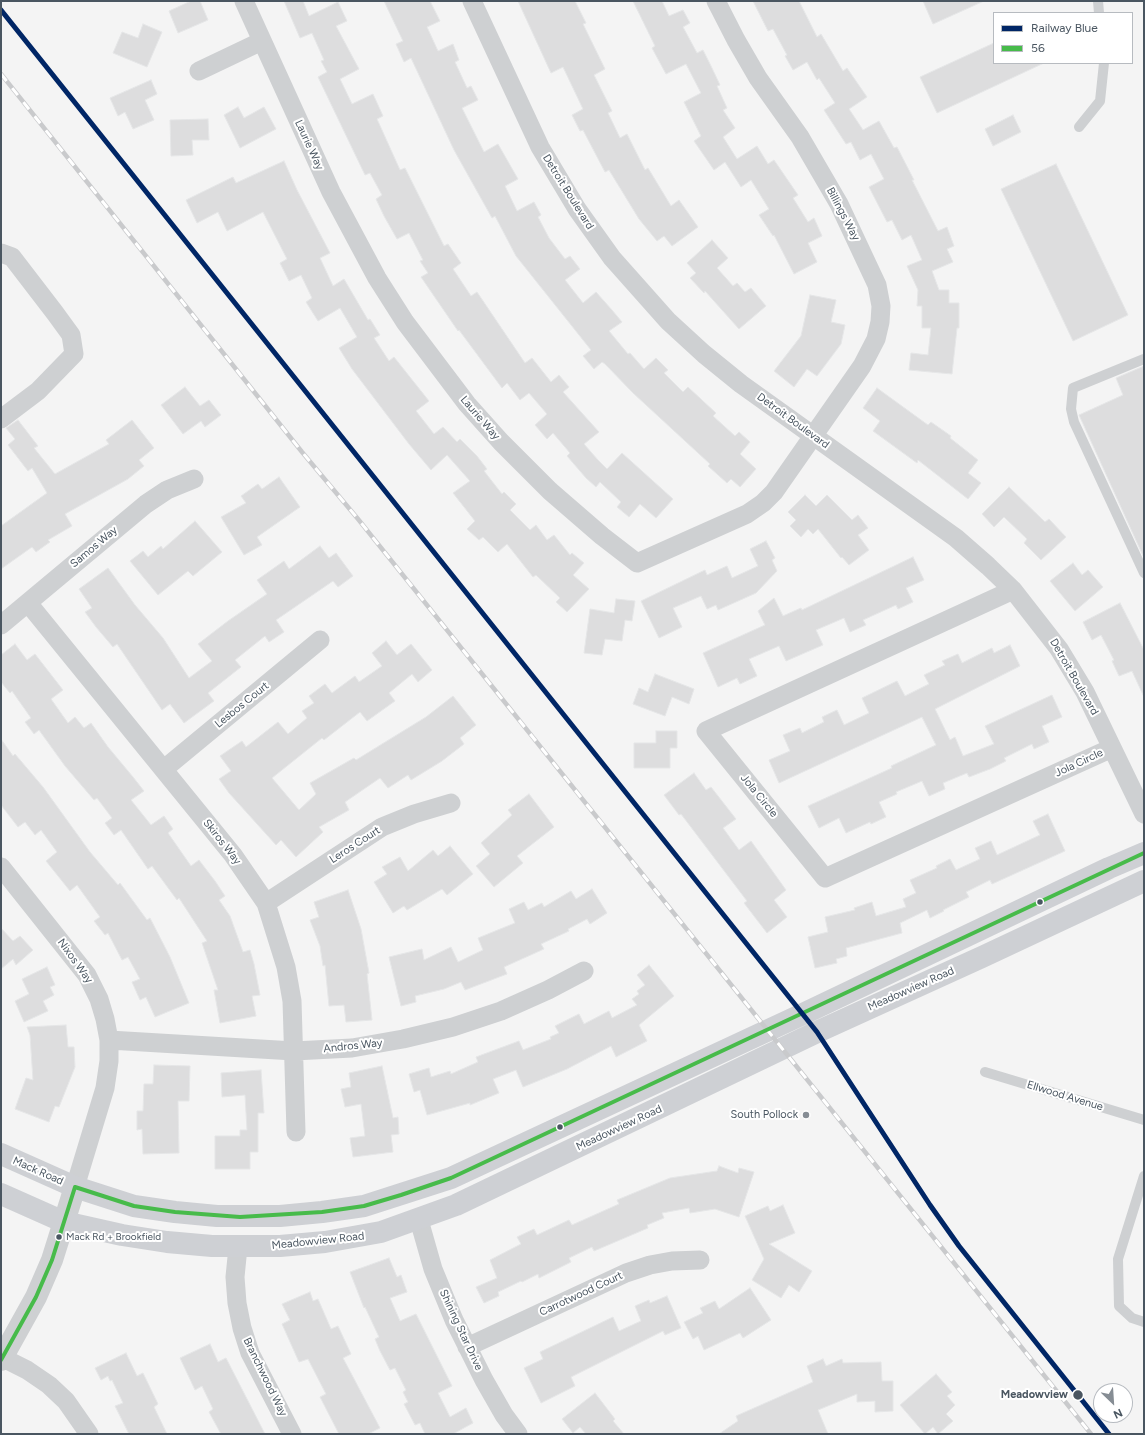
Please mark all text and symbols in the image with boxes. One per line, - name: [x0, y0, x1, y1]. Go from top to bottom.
- legend: [993, 12, 1133, 64]
- text: Railway Blue: [1031, 21, 1098, 35]
- text: 56: [1031, 41, 1045, 55]
- street label: Laurie Way: [292, 118, 326, 172]
- street label: Detroit Boulevard: [540, 152, 596, 232]
- street label: Billings Way: [823, 185, 863, 243]
- street label: Detroit Boulevard: [754, 390, 832, 452]
- street label: Laurie Way: [457, 393, 503, 443]
- street label: Samos Way: [68, 524, 120, 570]
- street label: Detroit Boulevard: [1047, 636, 1101, 718]
- street label: Lesbos Court: [212, 679, 272, 731]
- street label: Jola Circle: [1053, 746, 1105, 780]
- street label: Jola Circle: [738, 772, 780, 820]
- street label: Skiros Way: [200, 817, 244, 867]
- street label: Leros Court: [327, 824, 383, 866]
- unlabelled marker: [1035, 897, 1045, 907]
- street label: Nixos Way: [54, 936, 96, 986]
- street label: Meadowview Road: [866, 964, 956, 1014]
- street label: Andros Way: [323, 1036, 383, 1056]
- street label: Ellwood Avenue: [1025, 1078, 1105, 1114]
- street label: Meadowview Road: [574, 1102, 664, 1154]
- place label: South Pollock: [731, 1108, 798, 1122]
- marker: South Pollock: [801, 1110, 811, 1120]
- unlabelled marker: [555, 1122, 565, 1132]
- street label: Mack Road: [11, 1154, 65, 1188]
- street label: Meadowview Road: [271, 1230, 365, 1252]
- place label: Mack Rd + Brookfield: [66, 1231, 161, 1243]
- marker: Mack Rd + Brookfield: [54, 1232, 64, 1242]
- street label: Carrotwood Court: [537, 1269, 625, 1319]
- street label: Shining Star Drive: [436, 1287, 486, 1373]
- street label: Branchwood Way: [240, 1335, 290, 1419]
- north arrow: [1093, 1383, 1133, 1423]
- place label: Meadowview: [1001, 1388, 1068, 1402]
- marker: Meadowview: [1071, 1388, 1085, 1402]
- text: N: [1111, 1406, 1124, 1421]

